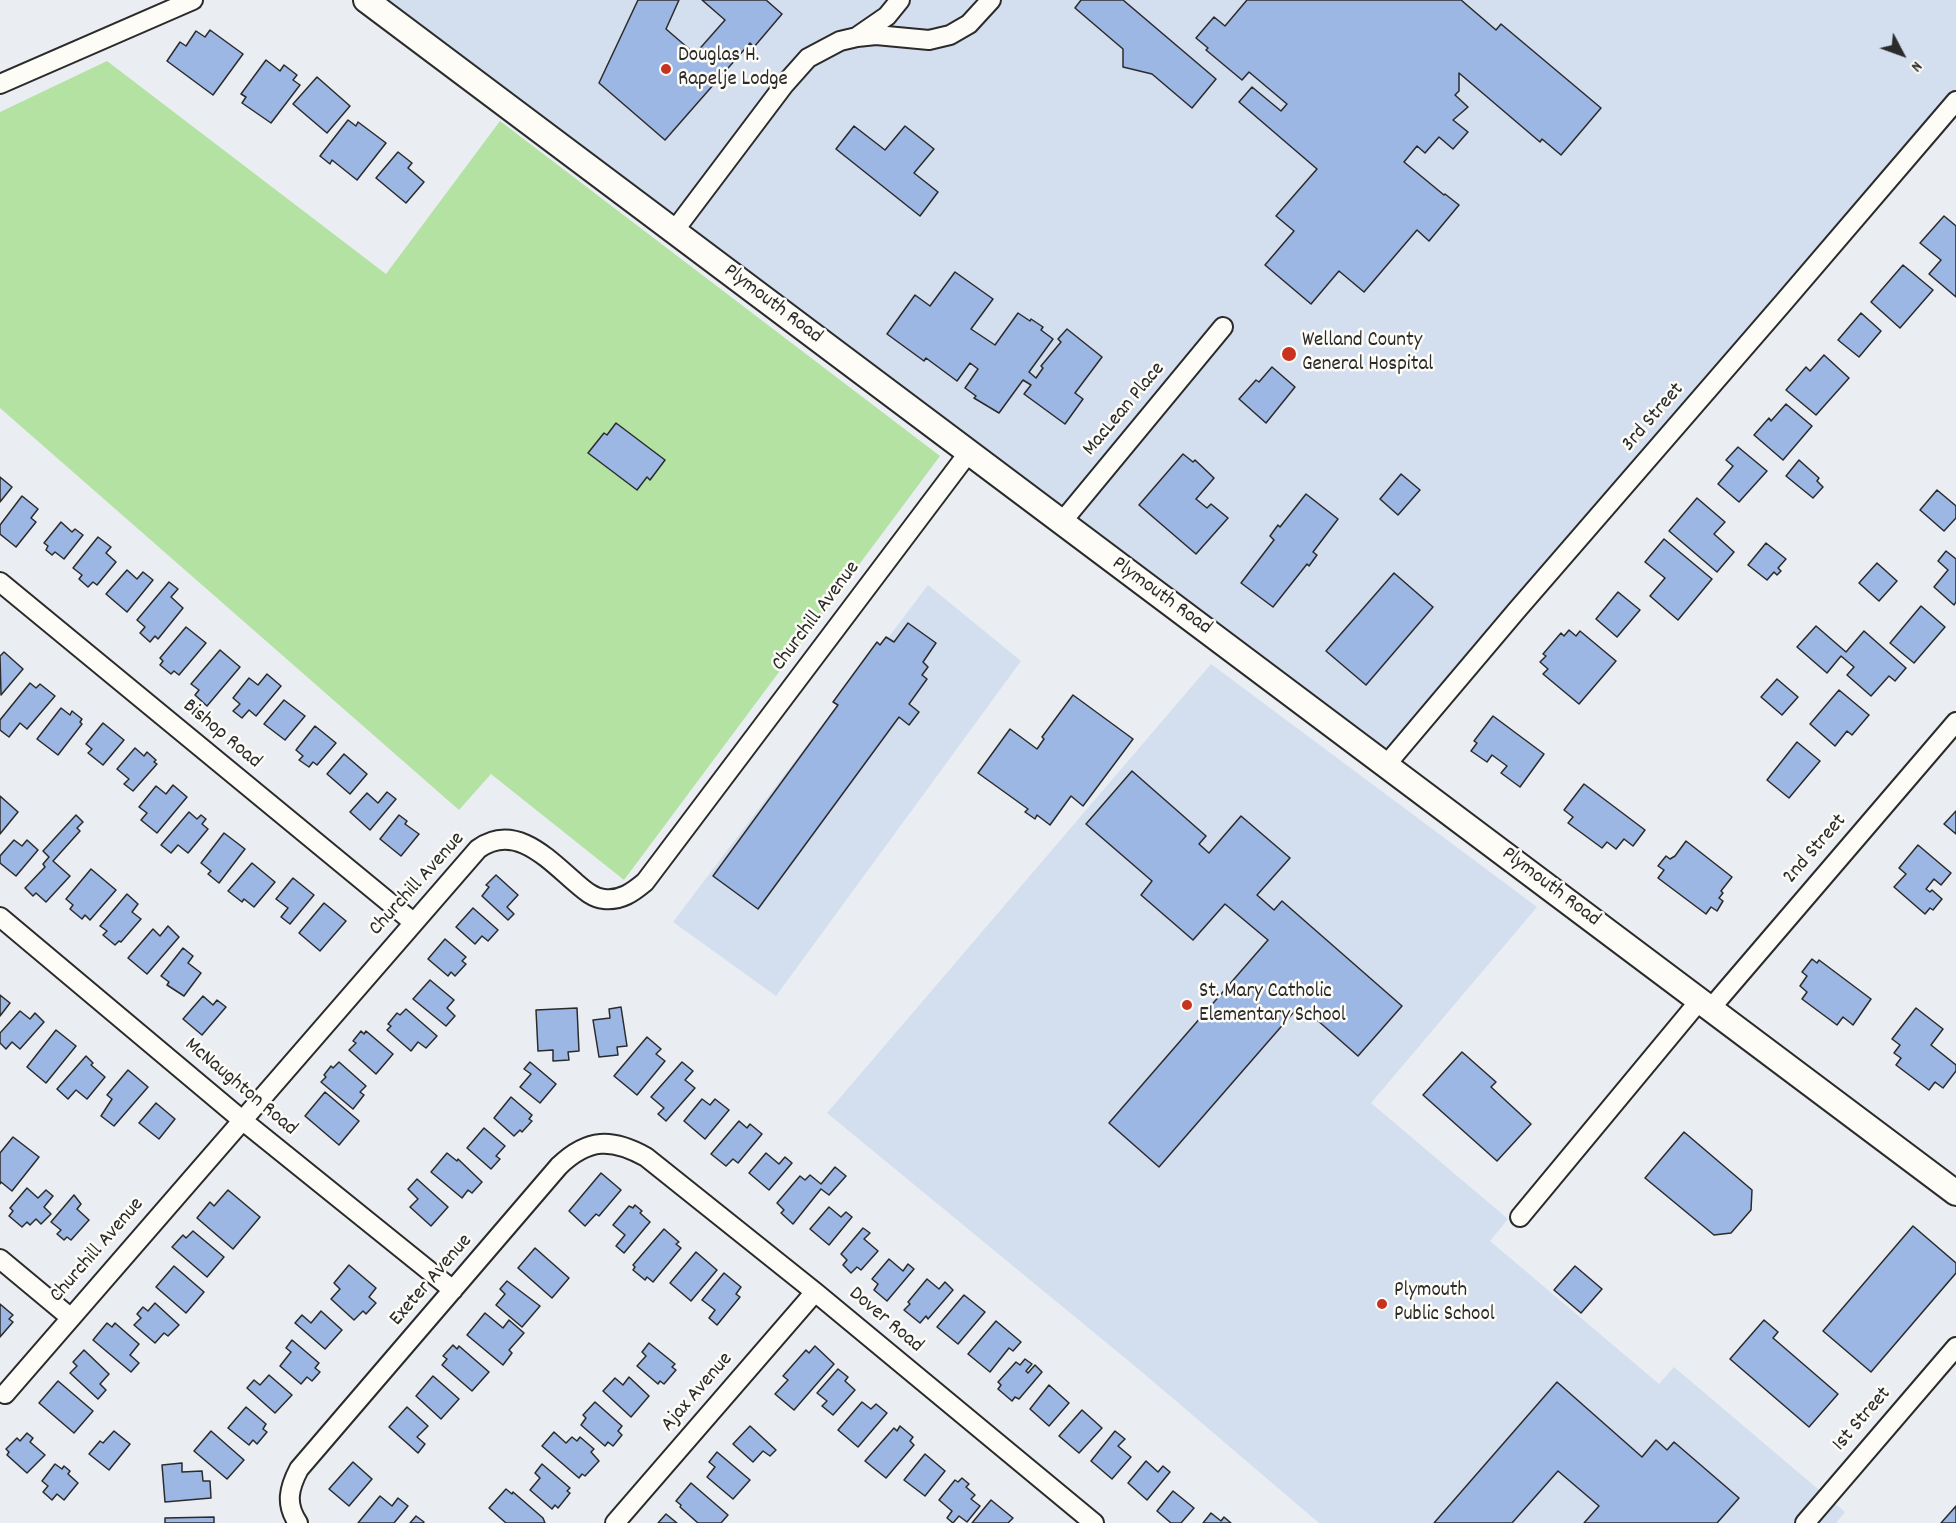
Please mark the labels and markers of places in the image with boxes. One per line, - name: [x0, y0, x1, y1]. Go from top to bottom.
- place label: Douglas H. Rapelje Lodge: [678, 44, 788, 94]
- marker: Douglas H. Rapelje Lodge: [659, 62, 673, 76]
- place label: Welland County General Hospital: [1302, 329, 1433, 379]
- marker: Welland County General Hospital: [1280, 345, 1298, 363]
- place label: St. Mary Catholic Elementary School: [1199, 980, 1346, 1030]
- marker: St. Mary Catholic Elementary School: [1180, 998, 1194, 1012]
- place label: Plymouth Public School: [1394, 1279, 1495, 1329]
- marker: Plymouth Public School: [1375, 1297, 1389, 1311]

